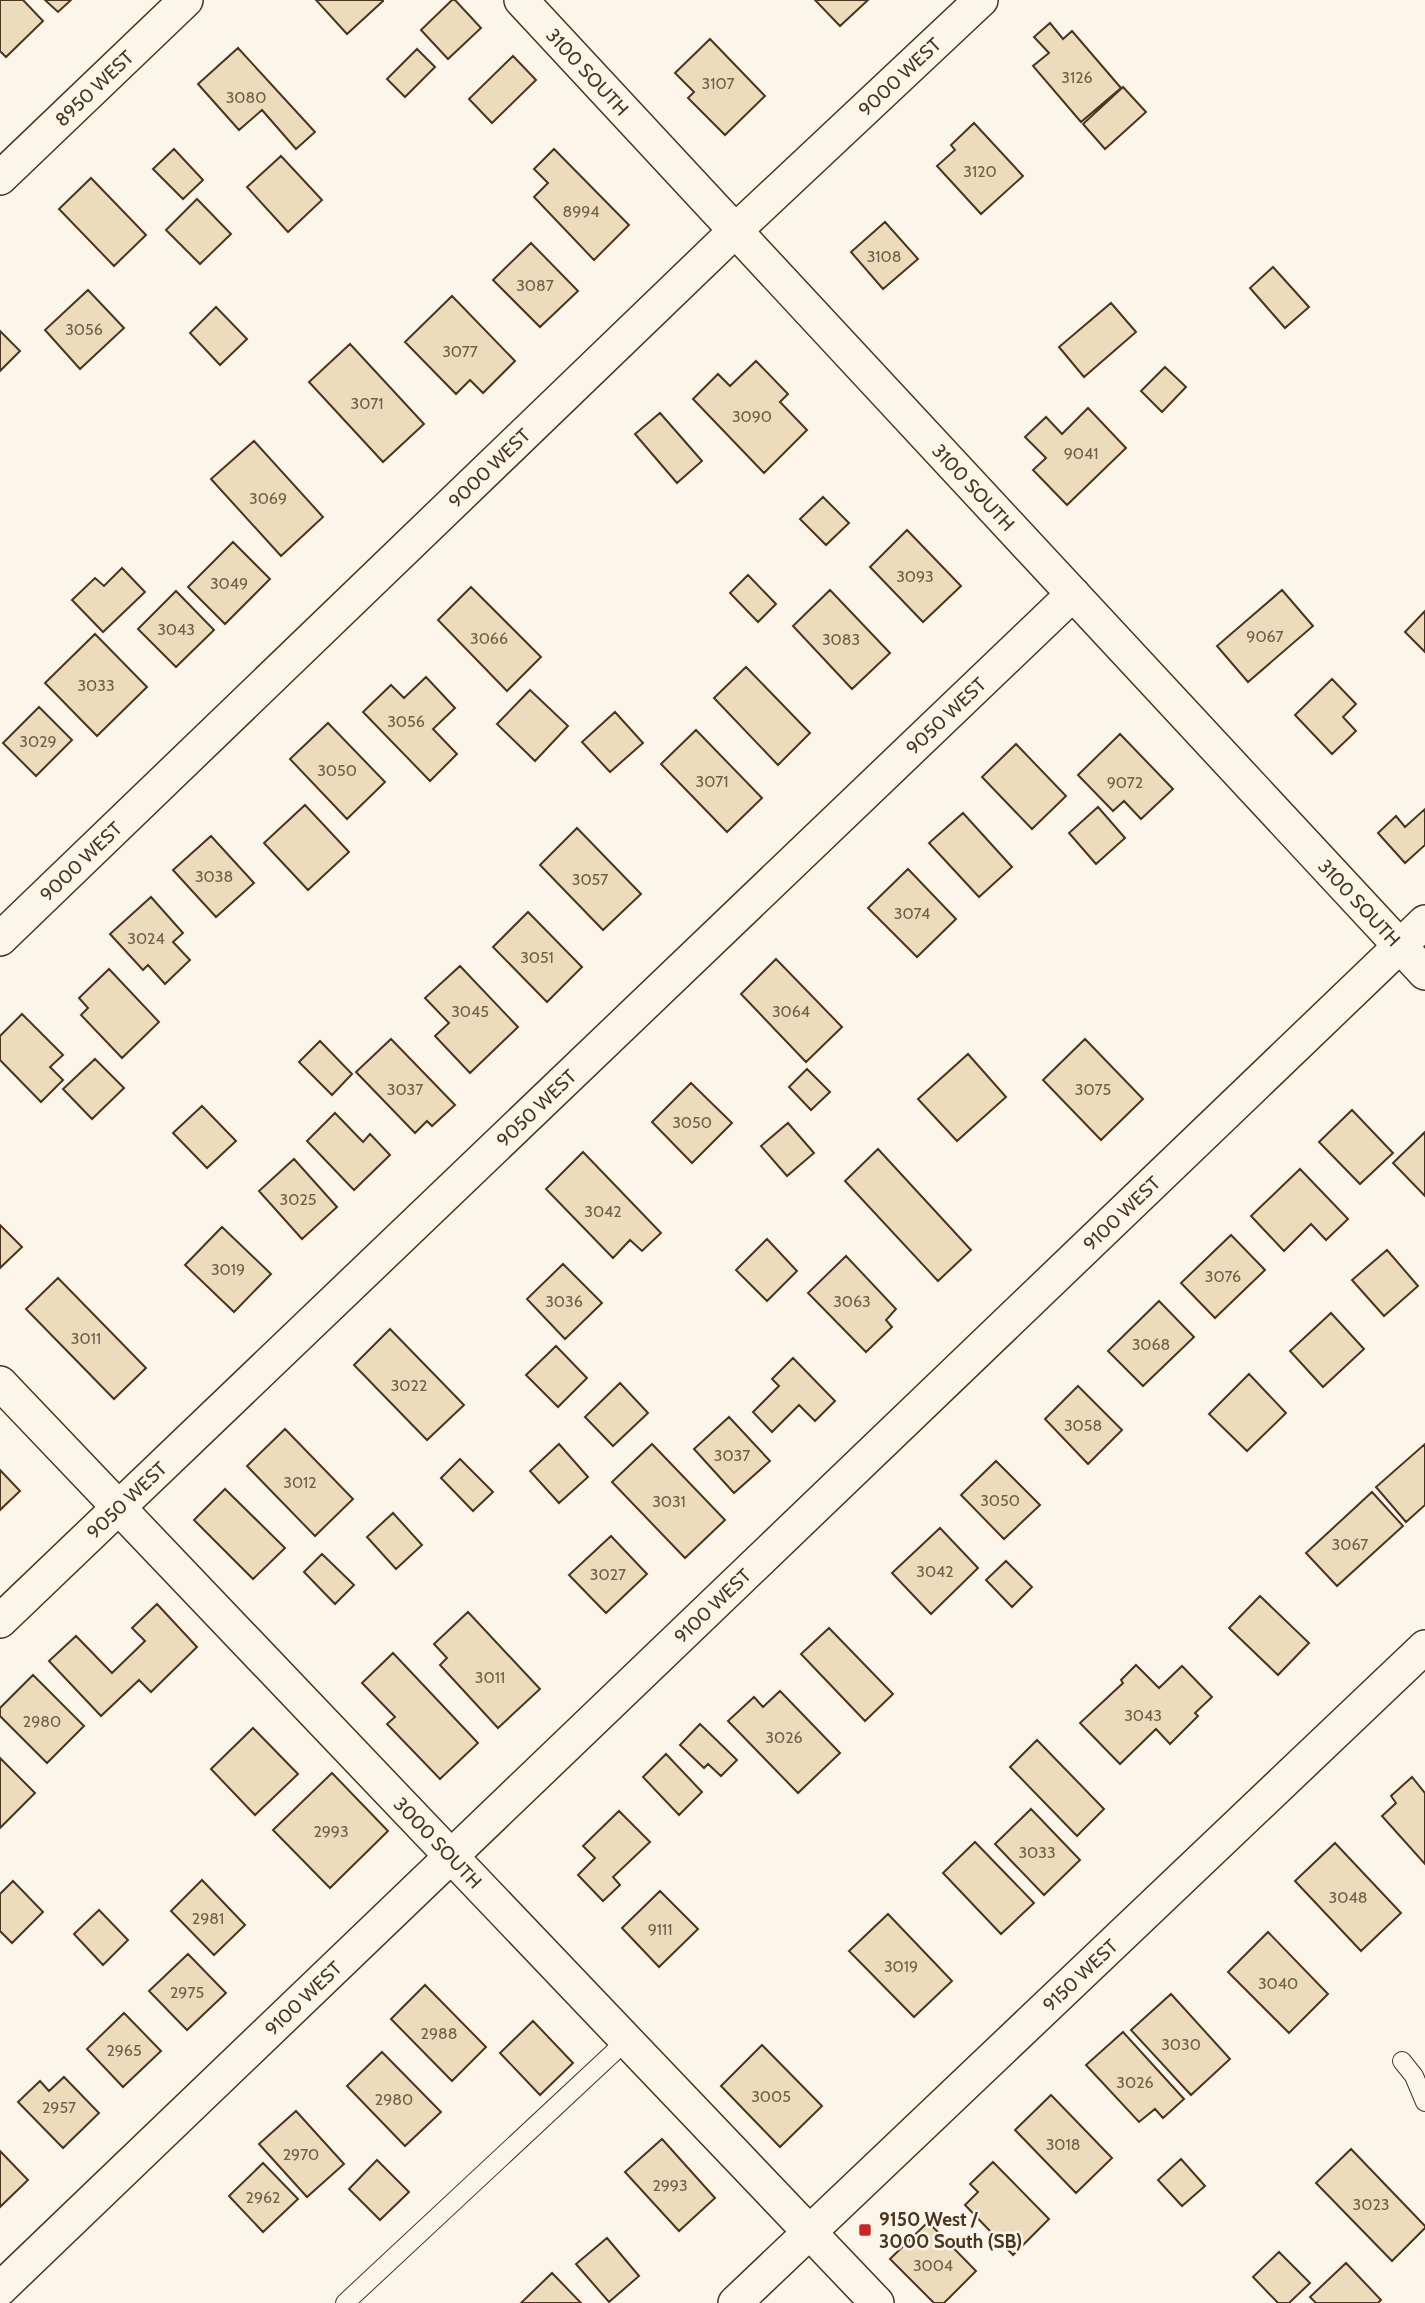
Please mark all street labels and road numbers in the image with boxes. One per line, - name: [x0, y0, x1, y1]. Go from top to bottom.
- street label: 3100 SOUTH: [541, 24, 633, 120]
- street label: 9000 WEST: [854, 33, 946, 121]
- street label: 8950 WEST: [50, 46, 138, 131]
- street label: 9000 WEST: [444, 424, 535, 513]
- street label: 3100 SOUTH: [927, 439, 1019, 536]
- street label: 9050 WEST: [901, 673, 991, 760]
- street label: 9000 WEST: [35, 817, 127, 906]
- street label: 3100 SOUTH: [1313, 855, 1405, 951]
- street label: 9050 WEST: [492, 1065, 581, 1152]
- street label: 9100 WEST: [1079, 1172, 1165, 1256]
- street label: 9050 WEST: [82, 1457, 171, 1544]
- street label: 9100 WEST: [669, 1564, 756, 1648]
- street label: 3000 SOUTH: [389, 1793, 487, 1893]
- street label: 9150 WEST: [1038, 1934, 1123, 2016]
- street label: 9100 WEST: [260, 1957, 347, 2041]

